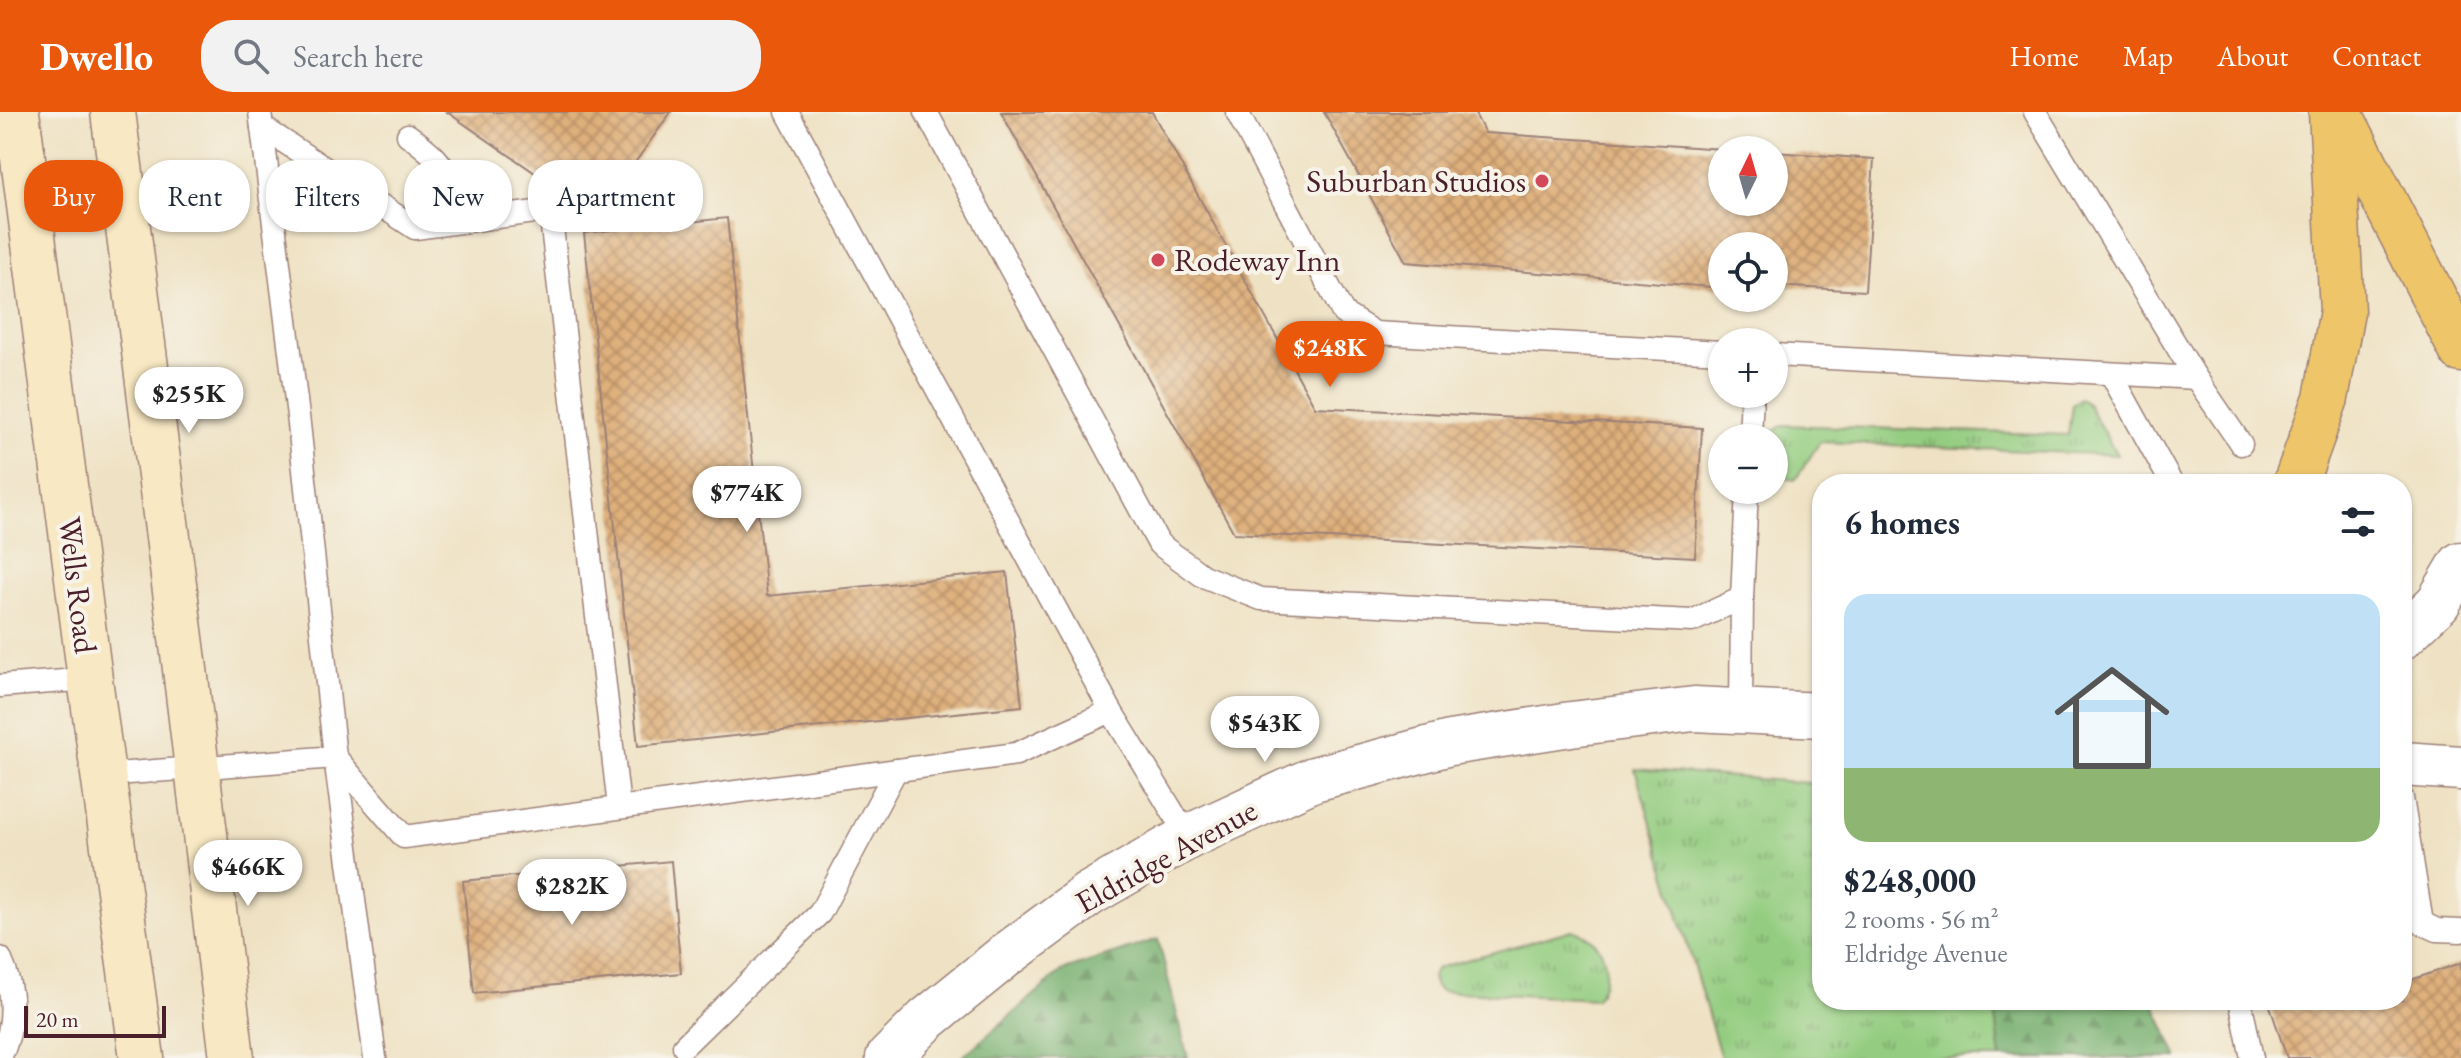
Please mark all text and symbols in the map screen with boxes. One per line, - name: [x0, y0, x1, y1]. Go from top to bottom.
- search box: [201, 20, 761, 92]
- text: Dwello: [40, 32, 153, 81]
- icon: search: [229, 34, 273, 78]
- text: Search here: [293, 37, 423, 76]
- text: Home: [2009, 38, 2079, 74]
- text: Map: [2123, 38, 2173, 74]
- text: About: [2217, 38, 2288, 74]
- text: Contact: [2332, 38, 2421, 74]
- north arrow: [1708, 136, 1788, 216]
- map controls: [1708, 136, 1788, 504]
- chip: Buy: [24, 160, 123, 232]
- chip: Rent: [139, 160, 250, 232]
- chip: Filters: [266, 160, 388, 232]
- chip: New: [404, 160, 512, 232]
- chip: Apartment: [528, 160, 703, 232]
- place label: Suburban Studios: [1306, 160, 1526, 202]
- marker: Suburban Studios: [1533, 172, 1551, 190]
- button: locate: [1708, 232, 1788, 312]
- place label: Rodeway Inn: [1174, 239, 1340, 281]
- marker: Rodeway Inn: [1149, 251, 1167, 269]
- pin: $248K: [1274, 321, 1386, 389]
- button: +: [1708, 328, 1788, 408]
- text: $248K: [1293, 330, 1367, 364]
- pin: $255K: [133, 367, 245, 435]
- text: $255K: [152, 376, 226, 410]
- button: −: [1708, 424, 1788, 504]
- pin: $774K: [691, 466, 803, 534]
- text: $774K: [710, 475, 784, 509]
- text: 6 homes: [1844, 500, 1960, 544]
- icon: filters: [2336, 500, 2380, 544]
- street label: Wells Road: [49, 514, 107, 657]
- icon: home: [2040, 646, 2184, 790]
- pin: $543K: [1209, 696, 1321, 764]
- text: $543K: [1228, 705, 1302, 739]
- street label: Eldridge Avenue: [1068, 789, 1264, 923]
- pin: $466K: [192, 840, 304, 908]
- text: $466K: [211, 849, 285, 883]
- text: $248,000: [1844, 858, 1976, 902]
- pin: $282K: [516, 859, 628, 927]
- text: $282K: [535, 868, 609, 902]
- text: 2 rooms · 56 m²: [1844, 902, 1999, 936]
- text: Eldridge Avenue: [1844, 936, 2008, 970]
- scale bar: [24, 1002, 166, 1038]
- text: 20 m: [36, 1005, 79, 1034]

